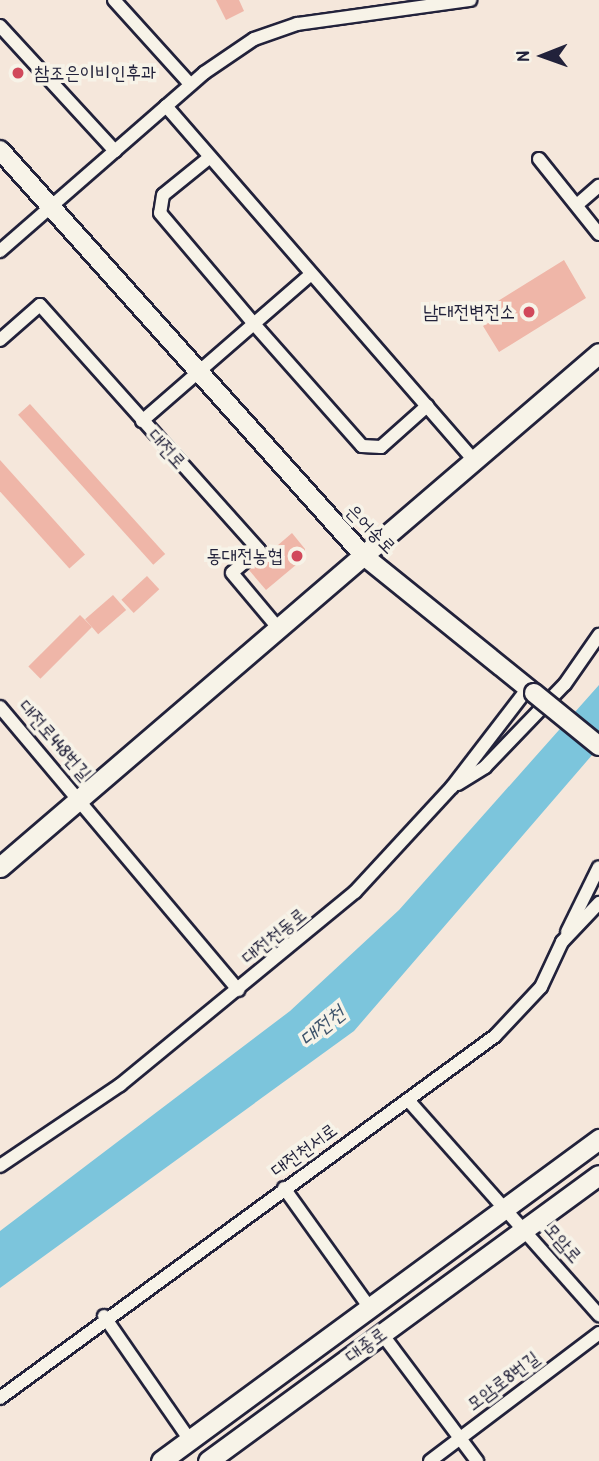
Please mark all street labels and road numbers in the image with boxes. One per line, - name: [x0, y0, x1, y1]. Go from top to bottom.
- street label: 대전로: [143, 424, 191, 474]
- street label: 은어송로: [341, 499, 401, 559]
- street label: 대전로448번길: [14, 695, 96, 785]
- street label: 대전천동로: [237, 903, 311, 969]
- street label: 대전천서로: [266, 1118, 342, 1182]
- street label: 모암로: [539, 1218, 587, 1268]
- street label: 대종로: [341, 1322, 391, 1368]
- street label: 모암로8번길: [462, 1346, 544, 1416]

